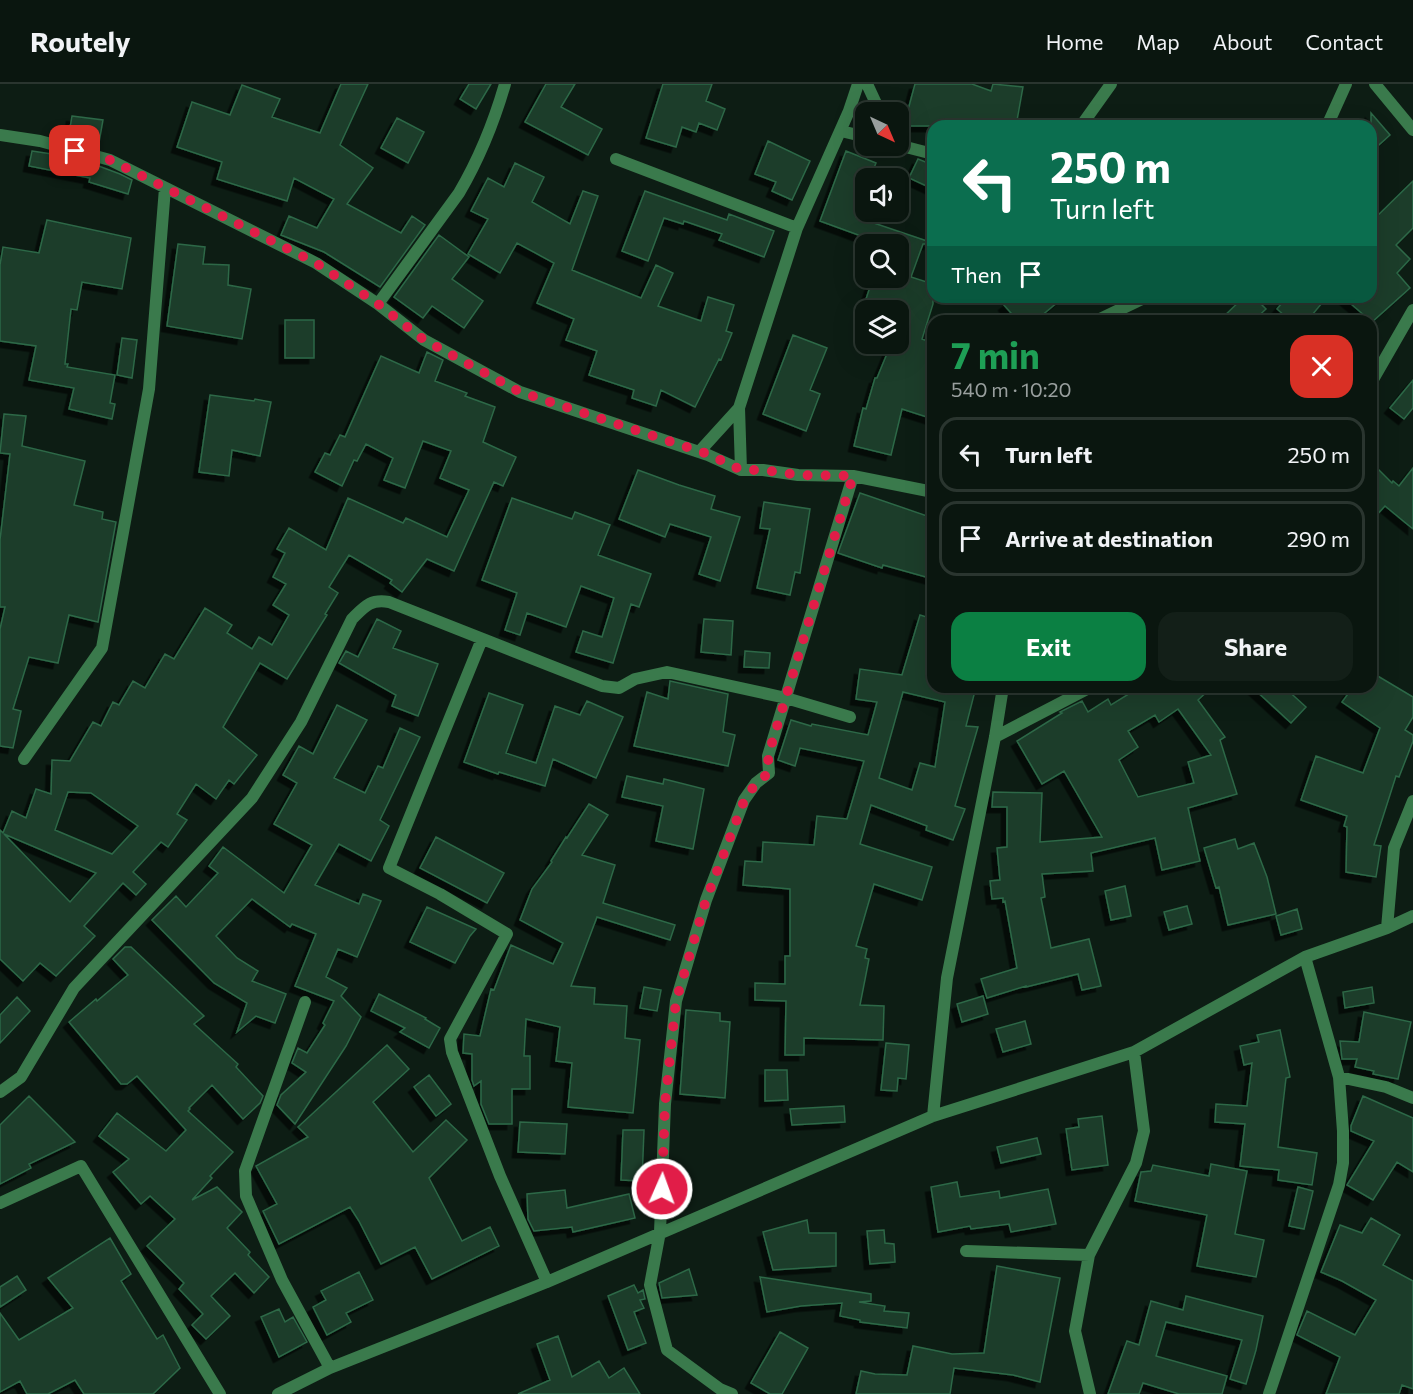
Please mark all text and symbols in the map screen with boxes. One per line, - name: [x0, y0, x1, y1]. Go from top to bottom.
- text: Routely: [30, 24, 131, 58]
- text: Home: [1046, 29, 1103, 54]
- text: Map: [1136, 29, 1180, 54]
- text: About: [1213, 29, 1272, 54]
- text: Contact: [1305, 29, 1383, 54]
- north arrow: [855, 102, 909, 156]
- map controls: [855, 102, 909, 354]
- pin: [49, 125, 100, 176]
- icon: arrive: [58, 134, 91, 167]
- text: 250 m: [1050, 140, 1171, 192]
- icon: left: [951, 144, 1029, 222]
- button: sound: [855, 168, 909, 222]
- text: Turn left: [1050, 192, 1154, 225]
- button: search: [855, 234, 909, 288]
- icon: arrive: [1014, 258, 1047, 291]
- text: Then: [951, 261, 1002, 288]
- button: layers: [855, 300, 909, 354]
- text: 7 min: [951, 332, 1040, 376]
- button: close: [1290, 335, 1353, 398]
- text: 540 m · 10:20: [951, 377, 1072, 401]
- icon: left: [954, 438, 987, 471]
- text: Turn left: [1005, 441, 1092, 468]
- text: 250 m: [1287, 441, 1350, 468]
- icon: arrive: [954, 522, 987, 555]
- text: Arrive at destination: [1005, 525, 1213, 552]
- text: 290 m: [1287, 525, 1350, 552]
- button: Exit: [951, 612, 1146, 681]
- button: Share: [1158, 612, 1353, 681]
- position arrow: [630, 1157, 694, 1221]

